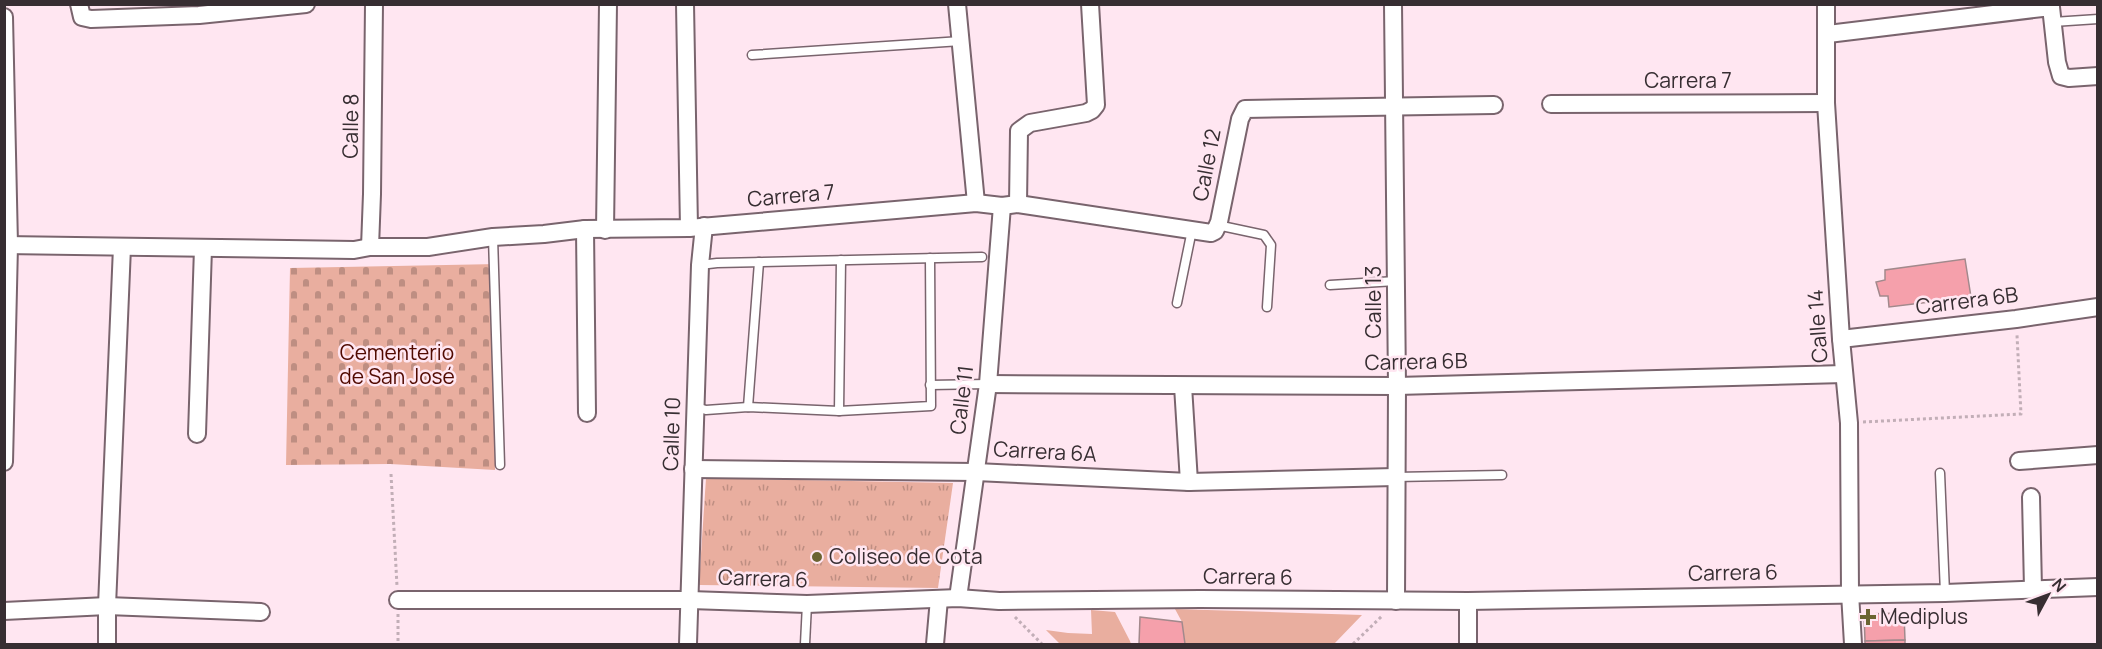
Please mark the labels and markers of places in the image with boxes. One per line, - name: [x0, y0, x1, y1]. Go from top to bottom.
- place label: Coliseo de Cota: [829, 542, 983, 570]
- marker: Coliseo de Cota: [810, 550, 824, 564]
- place label: Mediplus: [1880, 602, 1968, 630]
- marker: Mediplus: [1861, 610, 1875, 624]

